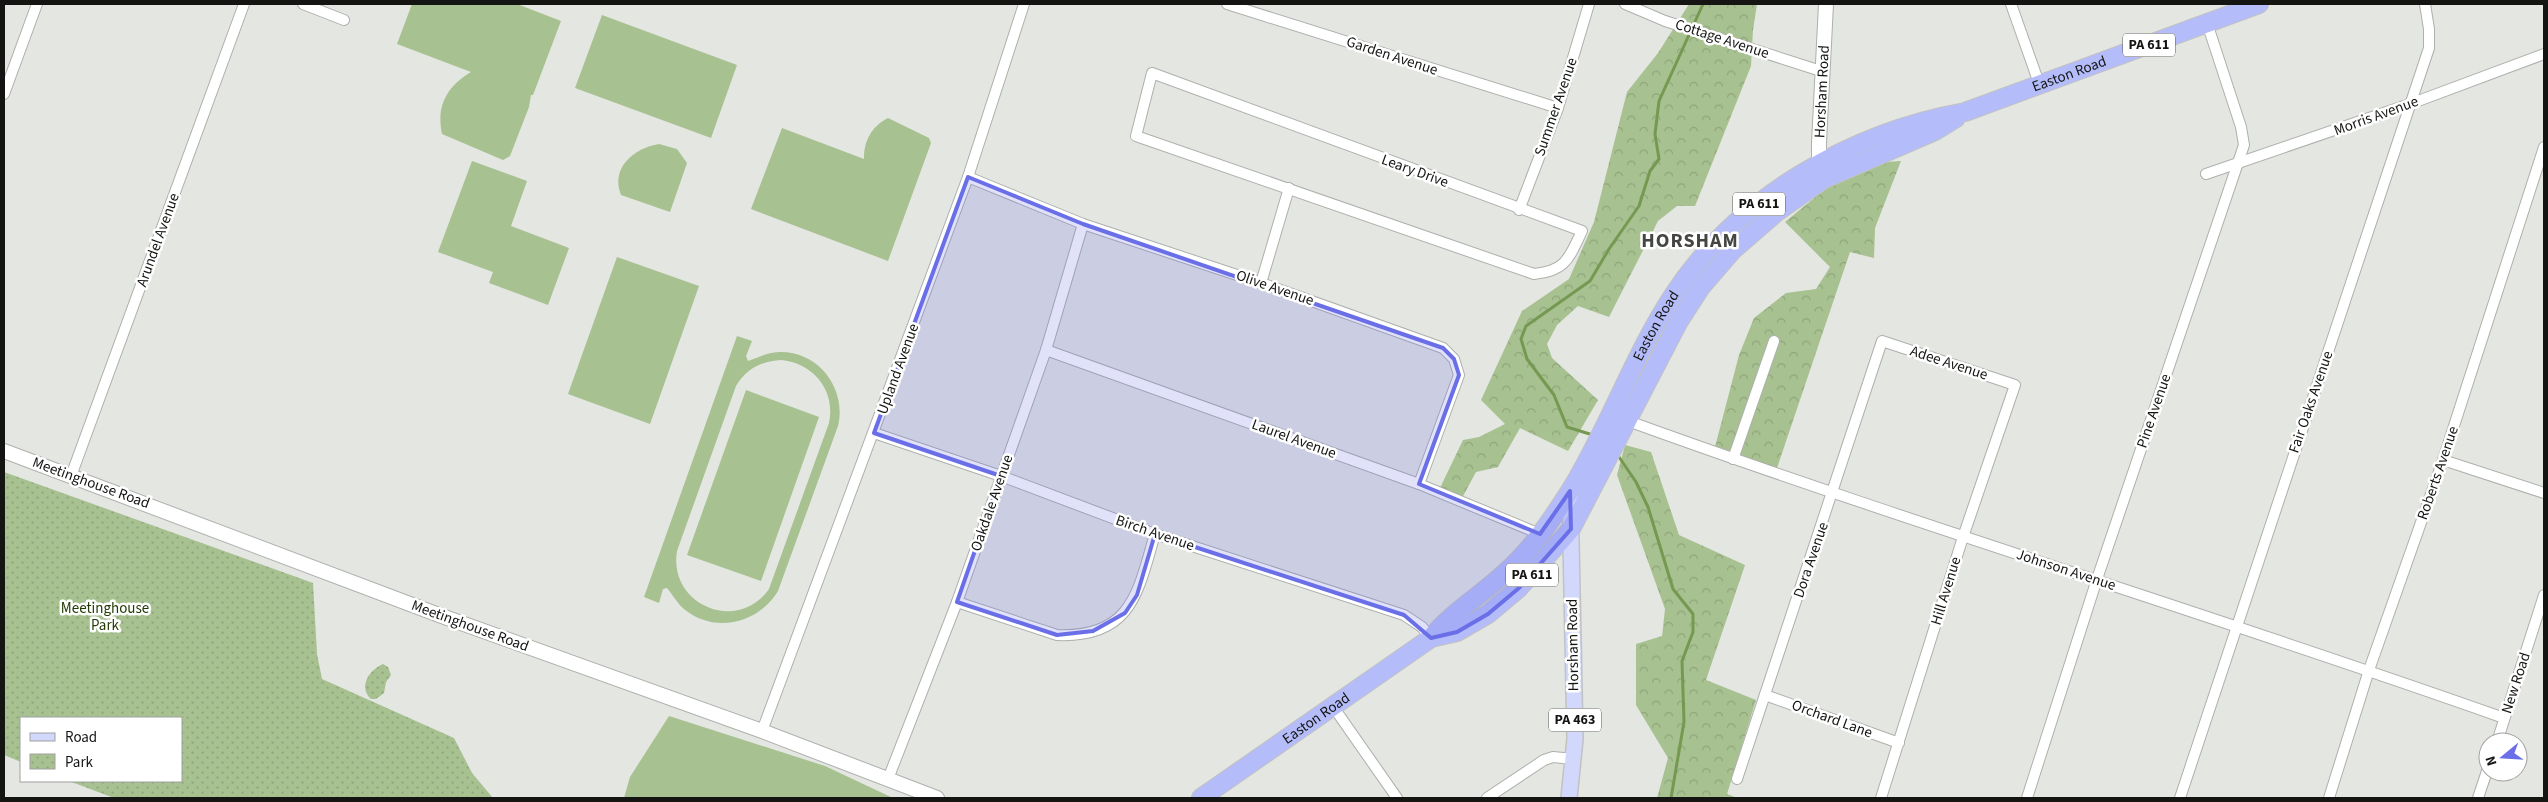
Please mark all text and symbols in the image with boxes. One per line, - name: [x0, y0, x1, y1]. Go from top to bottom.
- street label: Cottage Avenue: [1672, 14, 1772, 64]
- street label: Garden Avenue: [1344, 31, 1440, 81]
- road number: PA 611: [2123, 34, 2175, 56]
- street label: Horsham Road: [1809, 45, 1834, 138]
- street label: Easton Road: [2029, 50, 2109, 97]
- street label: Summer Avenue: [1529, 55, 1583, 159]
- street label: Morris Avenue: [2331, 91, 2421, 141]
- street label: Leary Drive: [1379, 149, 1451, 193]
- street label: Arundel Avenue: [131, 190, 185, 290]
- road number: PA 611: [1733, 192, 1785, 215]
- district label: HORSHAM: [1641, 227, 1739, 255]
- street label: Olive Avenue: [1233, 265, 1317, 311]
- street label: Easton Road: [1627, 286, 1684, 365]
- street label: Upland Avenue: [872, 321, 924, 417]
- street label: Adee Avenue: [1907, 341, 1991, 385]
- street label: Fair Oaks Avenue: [2284, 348, 2338, 456]
- street label: Pine Avenue: [2132, 371, 2176, 451]
- street label: Laurel Avenue: [1249, 414, 1339, 464]
- street label: Roberts Avenue: [2412, 423, 2464, 523]
- street label: Meetinghouse Road: [29, 452, 153, 514]
- street label: Oakdale Avenue: [966, 452, 1018, 554]
- street label: Birch Avenue: [1113, 510, 1197, 556]
- street label: Dora Avenue: [1788, 519, 1834, 601]
- street label: Johnson Avenue: [2014, 544, 2118, 596]
- street label: Hill Avenue: [1926, 554, 1966, 628]
- road number: PA 611: [1506, 564, 1558, 586]
- street label: Meetinghouse Road: [408, 595, 532, 657]
- park label: Meetinghouse Park: [61, 598, 149, 636]
- street label: Horsham Road: [1562, 598, 1584, 692]
- street label: New Road: [2496, 650, 2536, 716]
- street label: Easton Road: [1278, 687, 1354, 749]
- street label: Orchard Lane: [1789, 695, 1875, 743]
- road number: PA 463: [1549, 708, 1601, 732]
- legend: [20, 717, 182, 782]
- text: Road: [65, 727, 97, 748]
- north arrow: [2478, 732, 2528, 782]
- text: Park: [65, 752, 94, 773]
- text: N: [2481, 753, 2503, 768]

